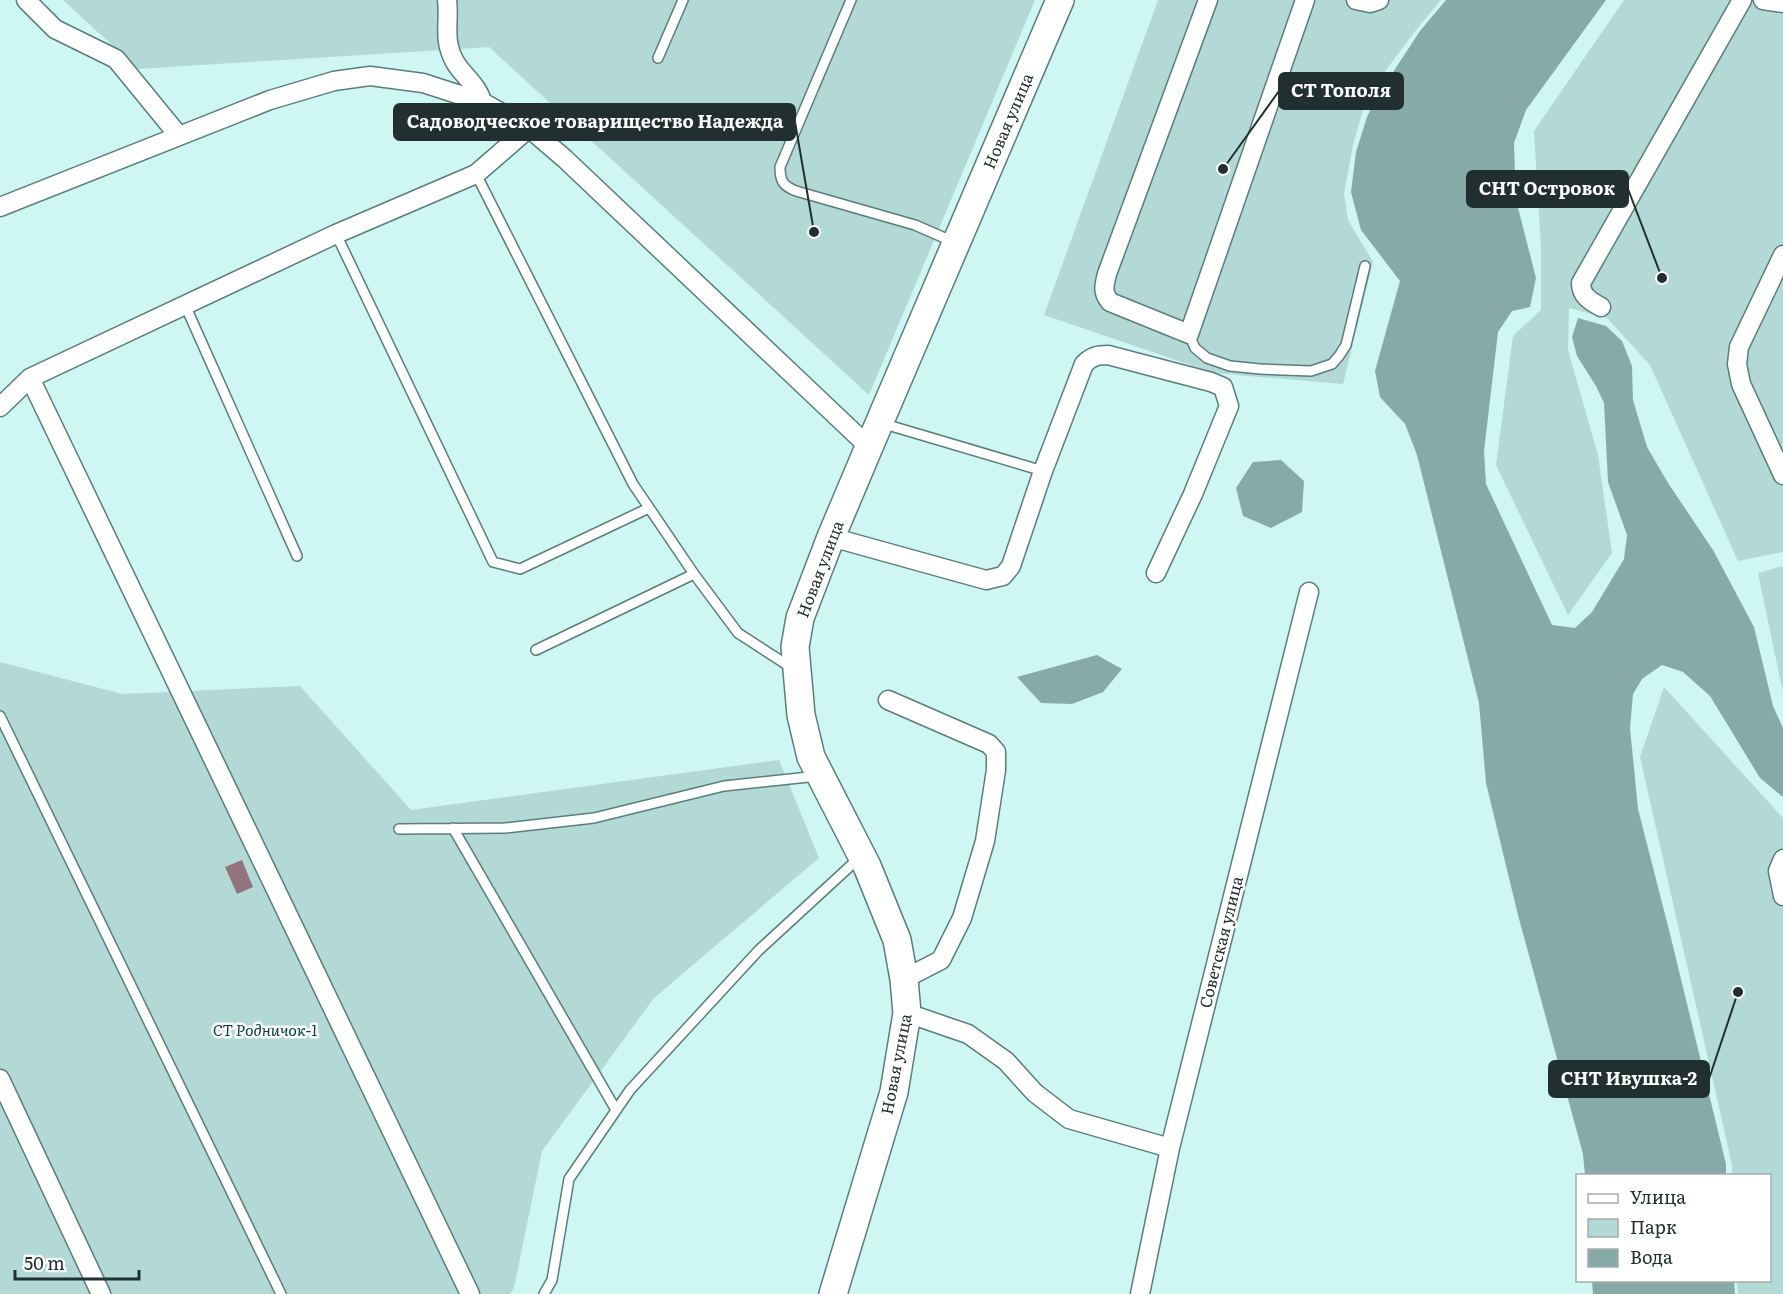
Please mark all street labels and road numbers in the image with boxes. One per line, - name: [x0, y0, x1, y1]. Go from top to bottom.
- street label: Новая улица: [976, 68, 1038, 172]
- street label: Новая улица: [790, 516, 849, 621]
- street label: Советская улица: [1192, 873, 1248, 1010]
- street label: Новая улица: [873, 1011, 917, 1116]

